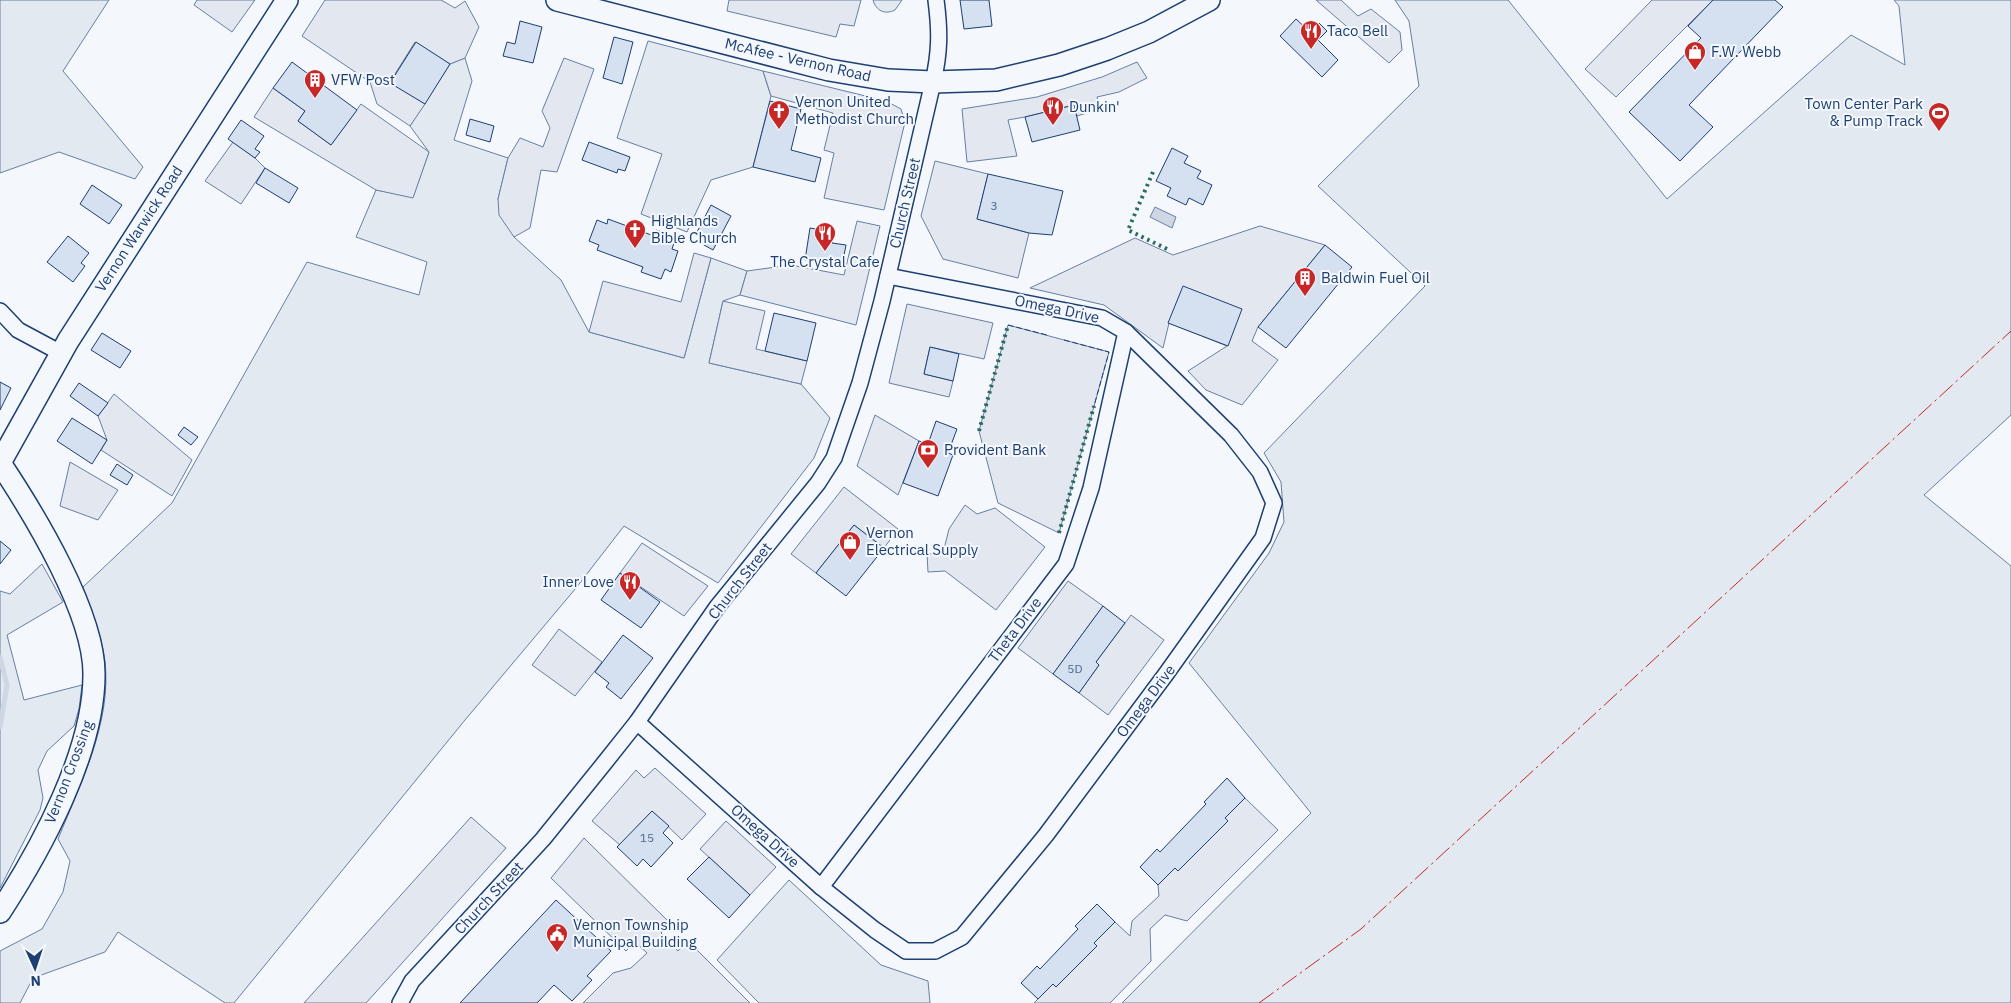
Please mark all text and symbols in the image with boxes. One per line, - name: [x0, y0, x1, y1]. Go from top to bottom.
- restaurant icon: Taco Bell: [1299, 19, 1323, 50]
- place label: Taco Bell: [1327, 21, 1388, 40]
- street label: McAfee - Vernon Road: [723, 33, 873, 86]
- shop icon: F.W. Webb: [1683, 40, 1707, 71]
- place label: F.W. Webb: [1711, 42, 1781, 61]
- building icon: VFW Post: [303, 68, 327, 99]
- place label: VFW Post: [331, 70, 395, 89]
- place label: Vernon United Methodist Church: [795, 92, 914, 128]
- place label: Town Center Park & Pump Track: [1805, 94, 1923, 130]
- restaurant icon: Dunkin': [1041, 95, 1065, 126]
- place label: Dunkin': [1069, 97, 1120, 116]
- church icon: Vernon United Methodist Church: [767, 99, 791, 130]
- sports icon: Town Center Park & Pump Track: [1927, 101, 1951, 132]
- street label: Church Street: [885, 156, 924, 250]
- street label: Vernon Warwick Road: [91, 162, 187, 296]
- house number: 3: [990, 198, 998, 213]
- place label: Highlands Bible Church: [651, 211, 737, 247]
- church icon: Highlands Bible Church: [623, 218, 647, 249]
- restaurant icon: The Crystal Cafe: [813, 221, 837, 252]
- place label: The Crystal Cafe: [770, 252, 880, 271]
- building icon: Baldwin Fuel Oil: [1293, 266, 1317, 297]
- place label: Baldwin Fuel Oil: [1321, 268, 1430, 287]
- street label: Omega Drive: [1013, 290, 1101, 327]
- bank icon: Provident Bank: [916, 438, 940, 469]
- place label: Provident Bank: [944, 440, 1046, 459]
- place label: Vernon Electrical Supply: [866, 523, 979, 559]
- shop icon: Vernon Electrical Supply: [838, 530, 862, 561]
- street label: Church Street: [704, 538, 776, 623]
- restaurant icon: Inner Love: [618, 570, 642, 601]
- place label: Inner Love: [543, 572, 614, 591]
- street label: Theta Drive: [984, 593, 1045, 666]
- house number: 5D: [1067, 661, 1083, 676]
- street label: Omega Drive: [1112, 661, 1179, 741]
- street label: Vernon Crossing: [40, 717, 97, 826]
- street label: Omega Drive: [727, 800, 804, 872]
- house number: 15: [640, 830, 654, 845]
- street label: Church Street: [450, 857, 527, 938]
- place label: Vernon Township Municipal Building: [573, 915, 697, 951]
- public building icon: Vernon Township Municipal Building: [545, 922, 569, 953]
- north arrow: [10, 943, 60, 993]
- text: N: [30, 972, 41, 990]

